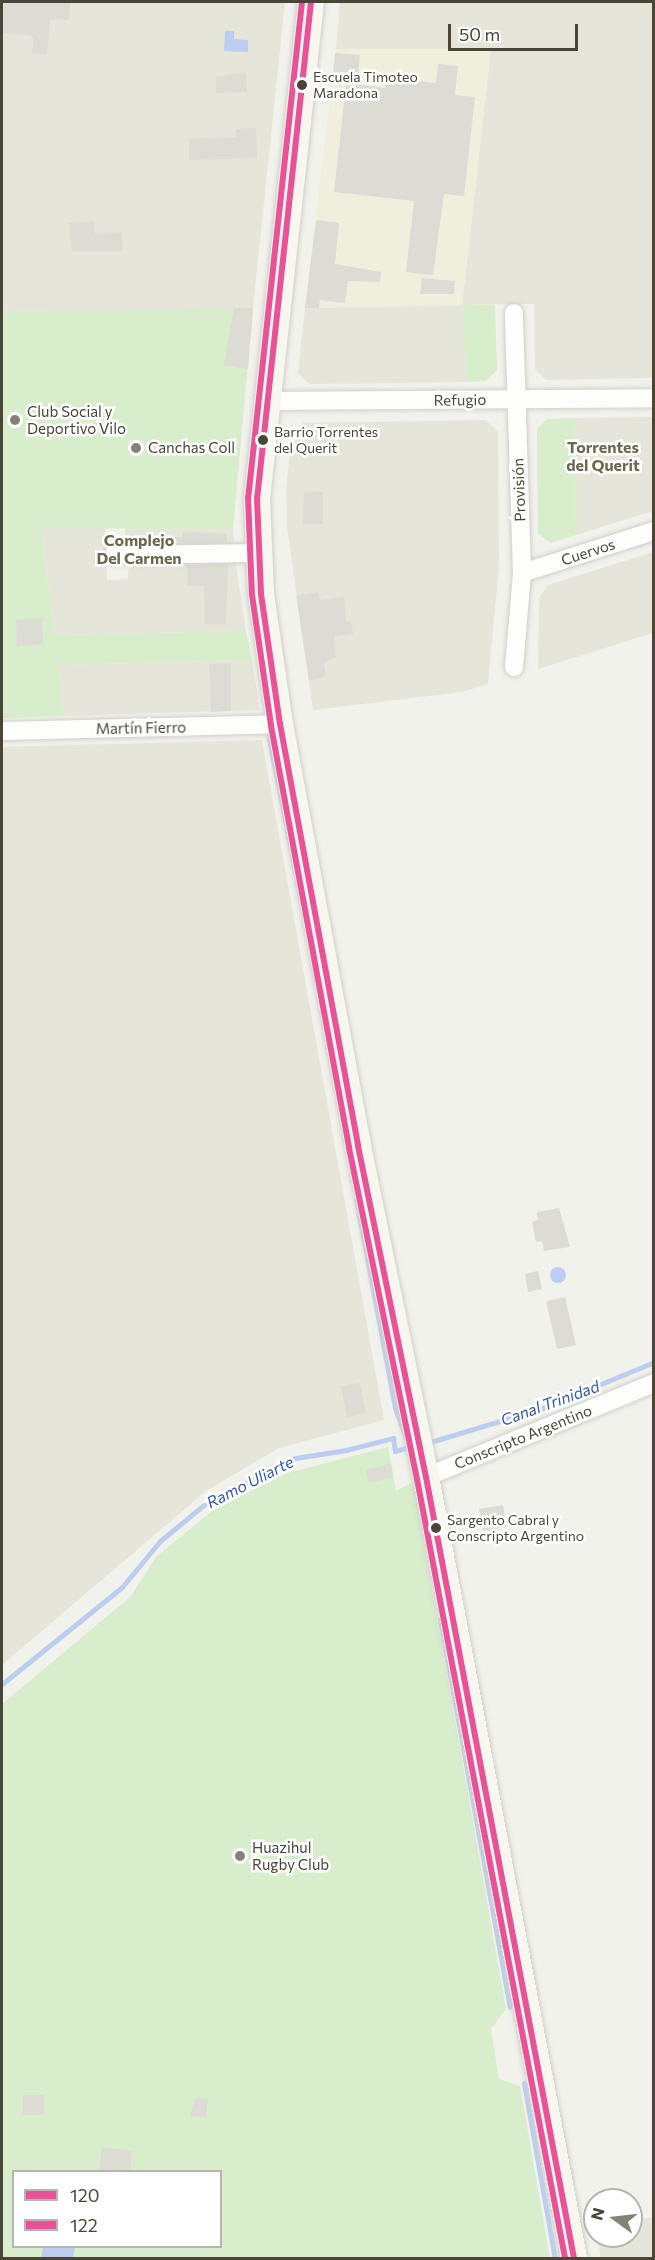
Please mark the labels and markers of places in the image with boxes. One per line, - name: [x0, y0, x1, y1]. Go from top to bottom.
- place label: Escuela Timoteo Maradona: [313, 69, 418, 102]
- marker: Escuela Timoteo Maradona: [296, 79, 308, 91]
- place label: Club Social y Deportivo Vilo: [27, 402, 126, 437]
- marker: Club Social y Deportivo Vilo: [8, 413, 22, 427]
- place label: Barrio Torrentes del Querit: [274, 424, 378, 456]
- marker: Barrio Torrentes del Querit: [257, 434, 269, 446]
- place label: Canchas Coll: [148, 439, 235, 457]
- marker: Canchas Coll: [129, 441, 143, 455]
- place label: Sargento Cabral y Conscripto Argentino: [447, 1512, 584, 1544]
- marker: Sargento Cabral y Conscripto Argentino: [430, 1522, 442, 1534]
- place label: Huazihul Rugby Club: [252, 1838, 329, 1873]
- marker: Huazihul Rugby Club: [233, 1849, 247, 1863]

